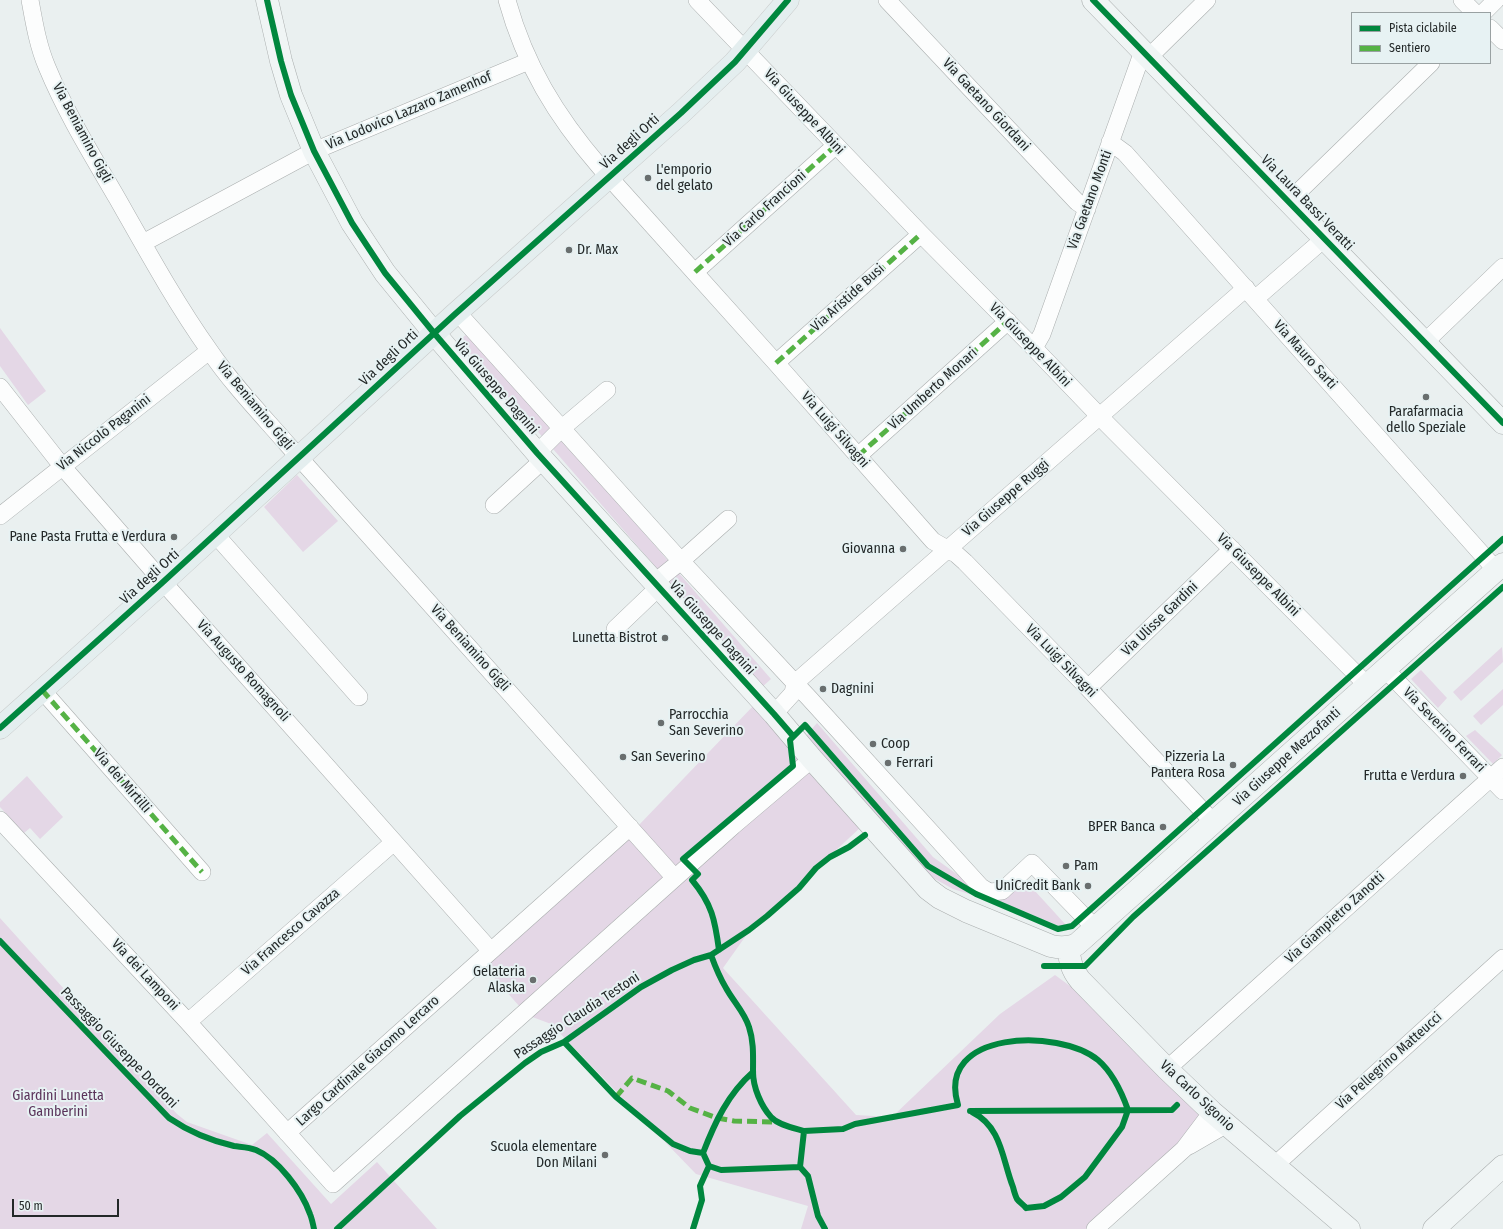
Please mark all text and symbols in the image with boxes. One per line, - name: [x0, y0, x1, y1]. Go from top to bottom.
- legend: [1351, 12, 1491, 64]
- text: Pista ciclabile: [1389, 21, 1457, 35]
- text: Sentiero: [1389, 41, 1430, 55]
- street label: Via Gaetano Giordani: [939, 55, 1033, 155]
- street label: Via Giuseppe Albini: [760, 66, 848, 158]
- street label: Via Lodovico Lazzaro Zamenhof: [324, 68, 494, 154]
- street label: Via Beniamino Gigli: [49, 80, 115, 186]
- street label: Via degli Orti: [597, 111, 663, 173]
- street label: Via Gaetano Monti: [1064, 148, 1116, 252]
- street label: Via Laura Bassi Veratti: [1257, 152, 1357, 254]
- place label: L'emporio del gelato: [656, 162, 713, 194]
- street label: Via Carlo Francioni: [720, 167, 810, 251]
- marker: L'emporio del gelato: [643, 173, 653, 183]
- place label: Dr. Max: [577, 242, 618, 258]
- marker: Dr. Max: [564, 245, 574, 255]
- street label: Via Aristide Busi: [808, 261, 888, 335]
- street label: Via Giuseppe Albini: [986, 299, 1074, 391]
- street label: Via Mauro Sarti: [1270, 317, 1340, 393]
- street label: Via degli Orti: [356, 327, 422, 389]
- street label: Via Giuseppe Dagnini: [450, 336, 542, 438]
- street label: Via Umberto Monari: [885, 345, 981, 433]
- street label: Via Beniamino Gigli: [213, 358, 297, 454]
- street label: Via Luigi Silvagni: [797, 389, 873, 471]
- street label: Via Niccolò Paganini: [54, 391, 154, 475]
- marker: Parafarmacia dello Speziale: [1421, 392, 1431, 402]
- place label: Parafarmacia dello Speziale: [1386, 404, 1466, 436]
- street label: Via Giuseppe Ruggi: [959, 456, 1053, 540]
- place label: Pane Pasta Frutta e Verdura: [9, 529, 166, 545]
- street label: Via Giuseppe Albini: [1213, 530, 1303, 620]
- marker: Pane Pasta Frutta e Verdura: [169, 532, 179, 542]
- place label: Giovanna: [842, 541, 895, 557]
- marker: Giovanna: [898, 544, 908, 554]
- street label: Via degli Orti: [117, 546, 183, 608]
- street label: Via Giuseppe Dagnini: [665, 578, 759, 678]
- street label: Via Ulisse Gardini: [1118, 578, 1202, 660]
- street label: Via Beniamino Gigli: [427, 601, 513, 695]
- street label: Via Augusto Romagnoli: [193, 617, 293, 725]
- street label: Via Luigi Silvagni: [1022, 621, 1100, 701]
- place label: Lunetta Bistrot: [572, 630, 657, 646]
- marker: Lunetta Bistrot: [660, 633, 670, 643]
- place label: Dagnini: [831, 681, 874, 697]
- marker: Dagnini: [818, 684, 828, 694]
- street label: Via Severino Ferrari: [1399, 684, 1489, 776]
- street label: Via Giuseppe Mezzofanti: [1230, 704, 1344, 810]
- place label: Parrocchia San Severino: [669, 707, 744, 740]
- marker: Parrocchia San Severino: [656, 718, 666, 728]
- place label: Coop: [881, 736, 910, 752]
- marker: Coop: [868, 739, 878, 749]
- street label: Via dei Mirtilli: [90, 746, 154, 816]
- place label: San Severino: [631, 749, 706, 765]
- place label: Pizzeria La Pantera Rosa: [1151, 749, 1225, 782]
- marker: San Severino: [618, 752, 628, 762]
- place label: Ferrari: [896, 755, 933, 771]
- marker: Ferrari: [883, 758, 893, 768]
- marker: Pizzeria La Pantera Rosa: [1228, 760, 1238, 770]
- place label: Frutta e Verdura: [1363, 768, 1455, 784]
- marker: Frutta e Verdura: [1458, 771, 1468, 781]
- place label: BPER Banca: [1088, 819, 1155, 835]
- marker: BPER Banca: [1158, 822, 1168, 832]
- place label: Pam: [1074, 858, 1098, 874]
- marker: Pam: [1061, 861, 1071, 871]
- street label: Via Giampietro Zanotti: [1282, 869, 1388, 967]
- place label: UniCredit Bank: [995, 878, 1080, 894]
- marker: UniCredit Bank: [1083, 881, 1093, 891]
- street label: Via Francesco Cavazza: [239, 885, 343, 979]
- street label: Via dei Lamponi: [108, 936, 182, 1014]
- place label: Gelateria Alaska: [473, 964, 525, 996]
- street label: Passaggio Claudia Testoni: [511, 969, 643, 1063]
- marker: Gelateria Alaska: [528, 975, 538, 985]
- street label: Passaggio Giuseppe Dordoni: [57, 984, 181, 1112]
- street label: Largo Cardinale Giacomo Lercaro: [293, 992, 443, 1130]
- street label: Via Pellegrino Matteucci: [1332, 1009, 1446, 1113]
- street label: Via Carlo Sigonio: [1156, 1057, 1238, 1135]
- park label: Giardini Lunetta Gamberini: [12, 1088, 104, 1120]
- place label: Scuola elementare Don Milani: [490, 1139, 597, 1172]
- marker: Scuola elementare Don Milani: [600, 1150, 610, 1160]
- scale bar: [14, 1191, 121, 1217]
- text: 50 m: [19, 1199, 43, 1213]

